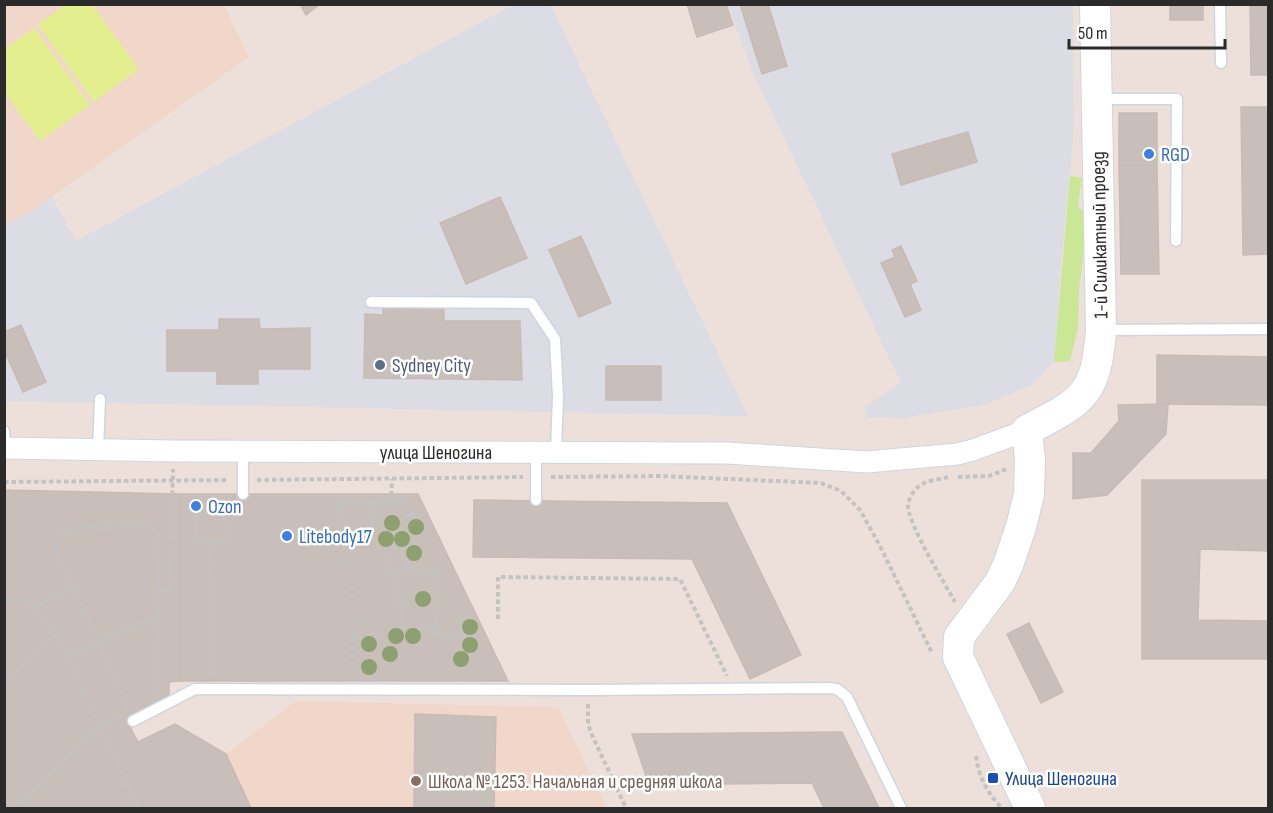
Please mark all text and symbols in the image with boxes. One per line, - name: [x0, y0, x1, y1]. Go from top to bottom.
- scale bar: [1069, 12, 1225, 50]
- text: 50 m: [1078, 23, 1108, 44]
- place label: RGD: [1161, 143, 1190, 167]
- marker: RGD: [1142, 147, 1156, 161]
- street label: 1-й Силикатный проезд: [1087, 151, 1113, 319]
- place label: Sydney City: [392, 354, 471, 378]
- marker: Sydney City: [373, 358, 387, 372]
- street label: улица Шеногина: [380, 441, 492, 465]
- place label: Ozon: [208, 495, 242, 519]
- marker: Ozon: [189, 499, 203, 513]
- place label: Litebody17: [299, 525, 372, 549]
- marker: Litebody17: [280, 529, 294, 543]
- place label: Улица Шеногина: [1005, 767, 1117, 791]
- place label: Школа № 1253. Начальная и средняя школа: [428, 770, 723, 794]
- marker: Улица Шеногина: [986, 771, 1000, 785]
- marker: Школа № 1253. Начальная и средняя школа: [409, 774, 423, 788]

